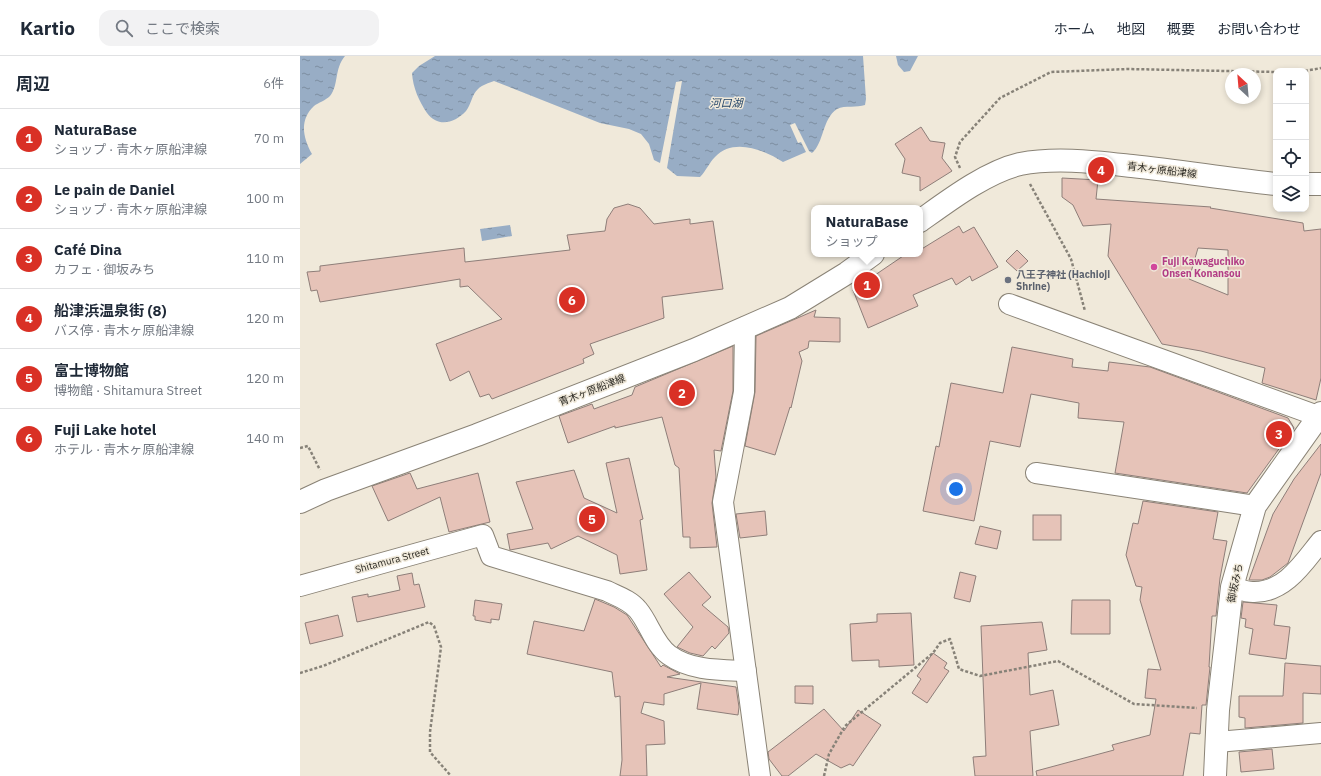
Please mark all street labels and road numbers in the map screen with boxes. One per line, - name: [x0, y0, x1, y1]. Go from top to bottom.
- street label: 青木ヶ原船津線: [1126, 159, 1198, 181]
- street label: 青木ヶ原船津線: [557, 371, 627, 409]
- street label: Shitamura Street: [354, 544, 431, 576]
- street label: 御坂みち: [1224, 562, 1246, 604]

